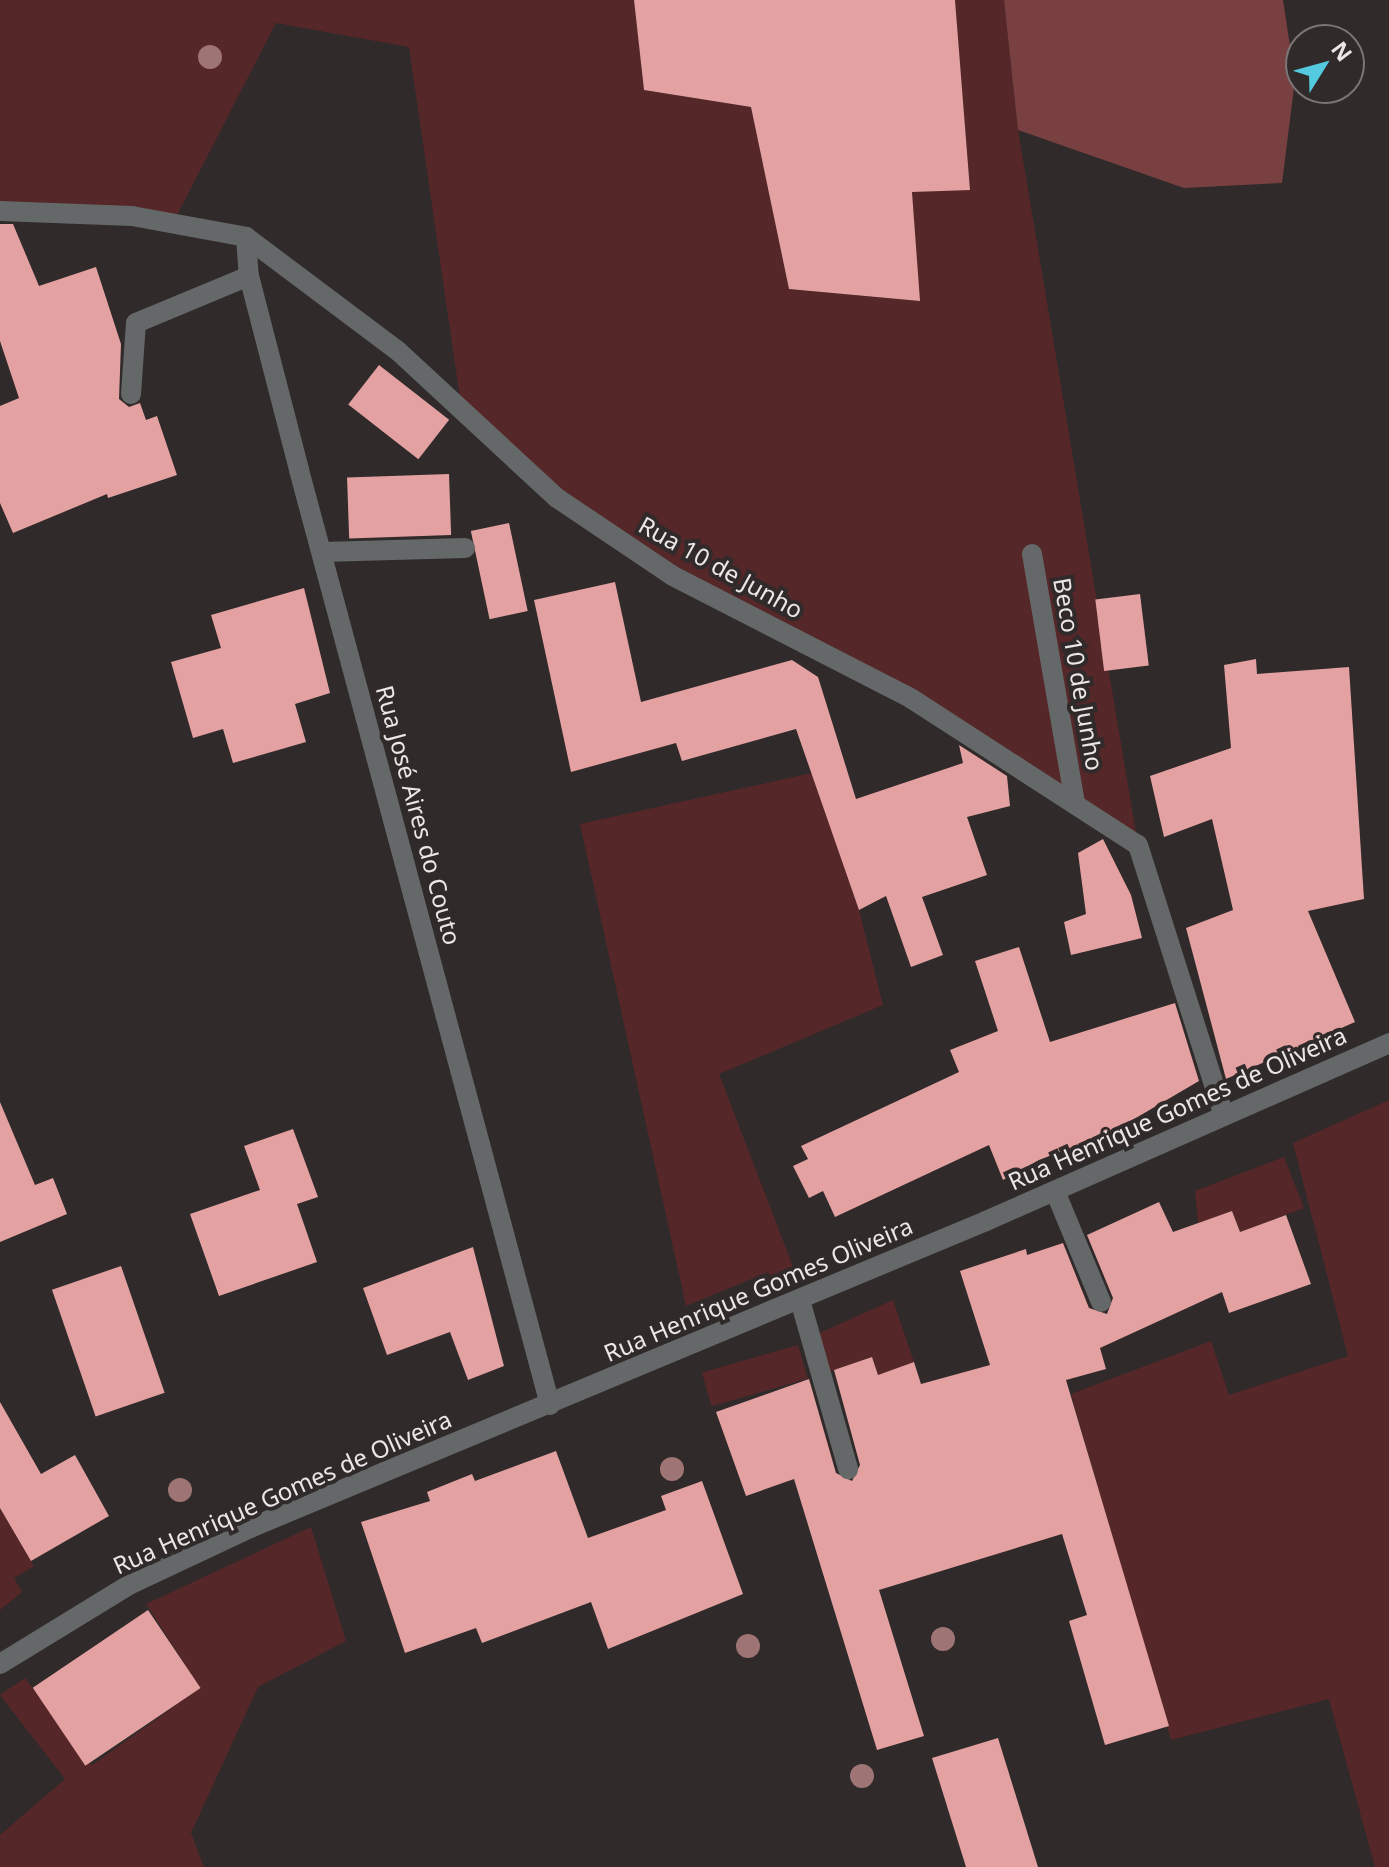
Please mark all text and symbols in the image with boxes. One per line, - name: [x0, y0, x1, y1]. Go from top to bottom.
- north arrow: [1285, 24, 1365, 104]
- text: N: [1325, 35, 1360, 67]
- street label: Rua 10 de Junho: [634, 510, 808, 624]
- street label: Beco 10 de Junho: [1048, 575, 1110, 773]
- street label: Rua José Aires do Couto: [371, 682, 467, 948]
- street label: Rua Henrique Gomes de Oliveira: [1003, 1020, 1351, 1196]
- street label: Rua Henrique Gomes Oliveira: [599, 1211, 917, 1367]
- street label: Rua Henrique Gomes de Oliveira: [108, 1404, 456, 1580]

